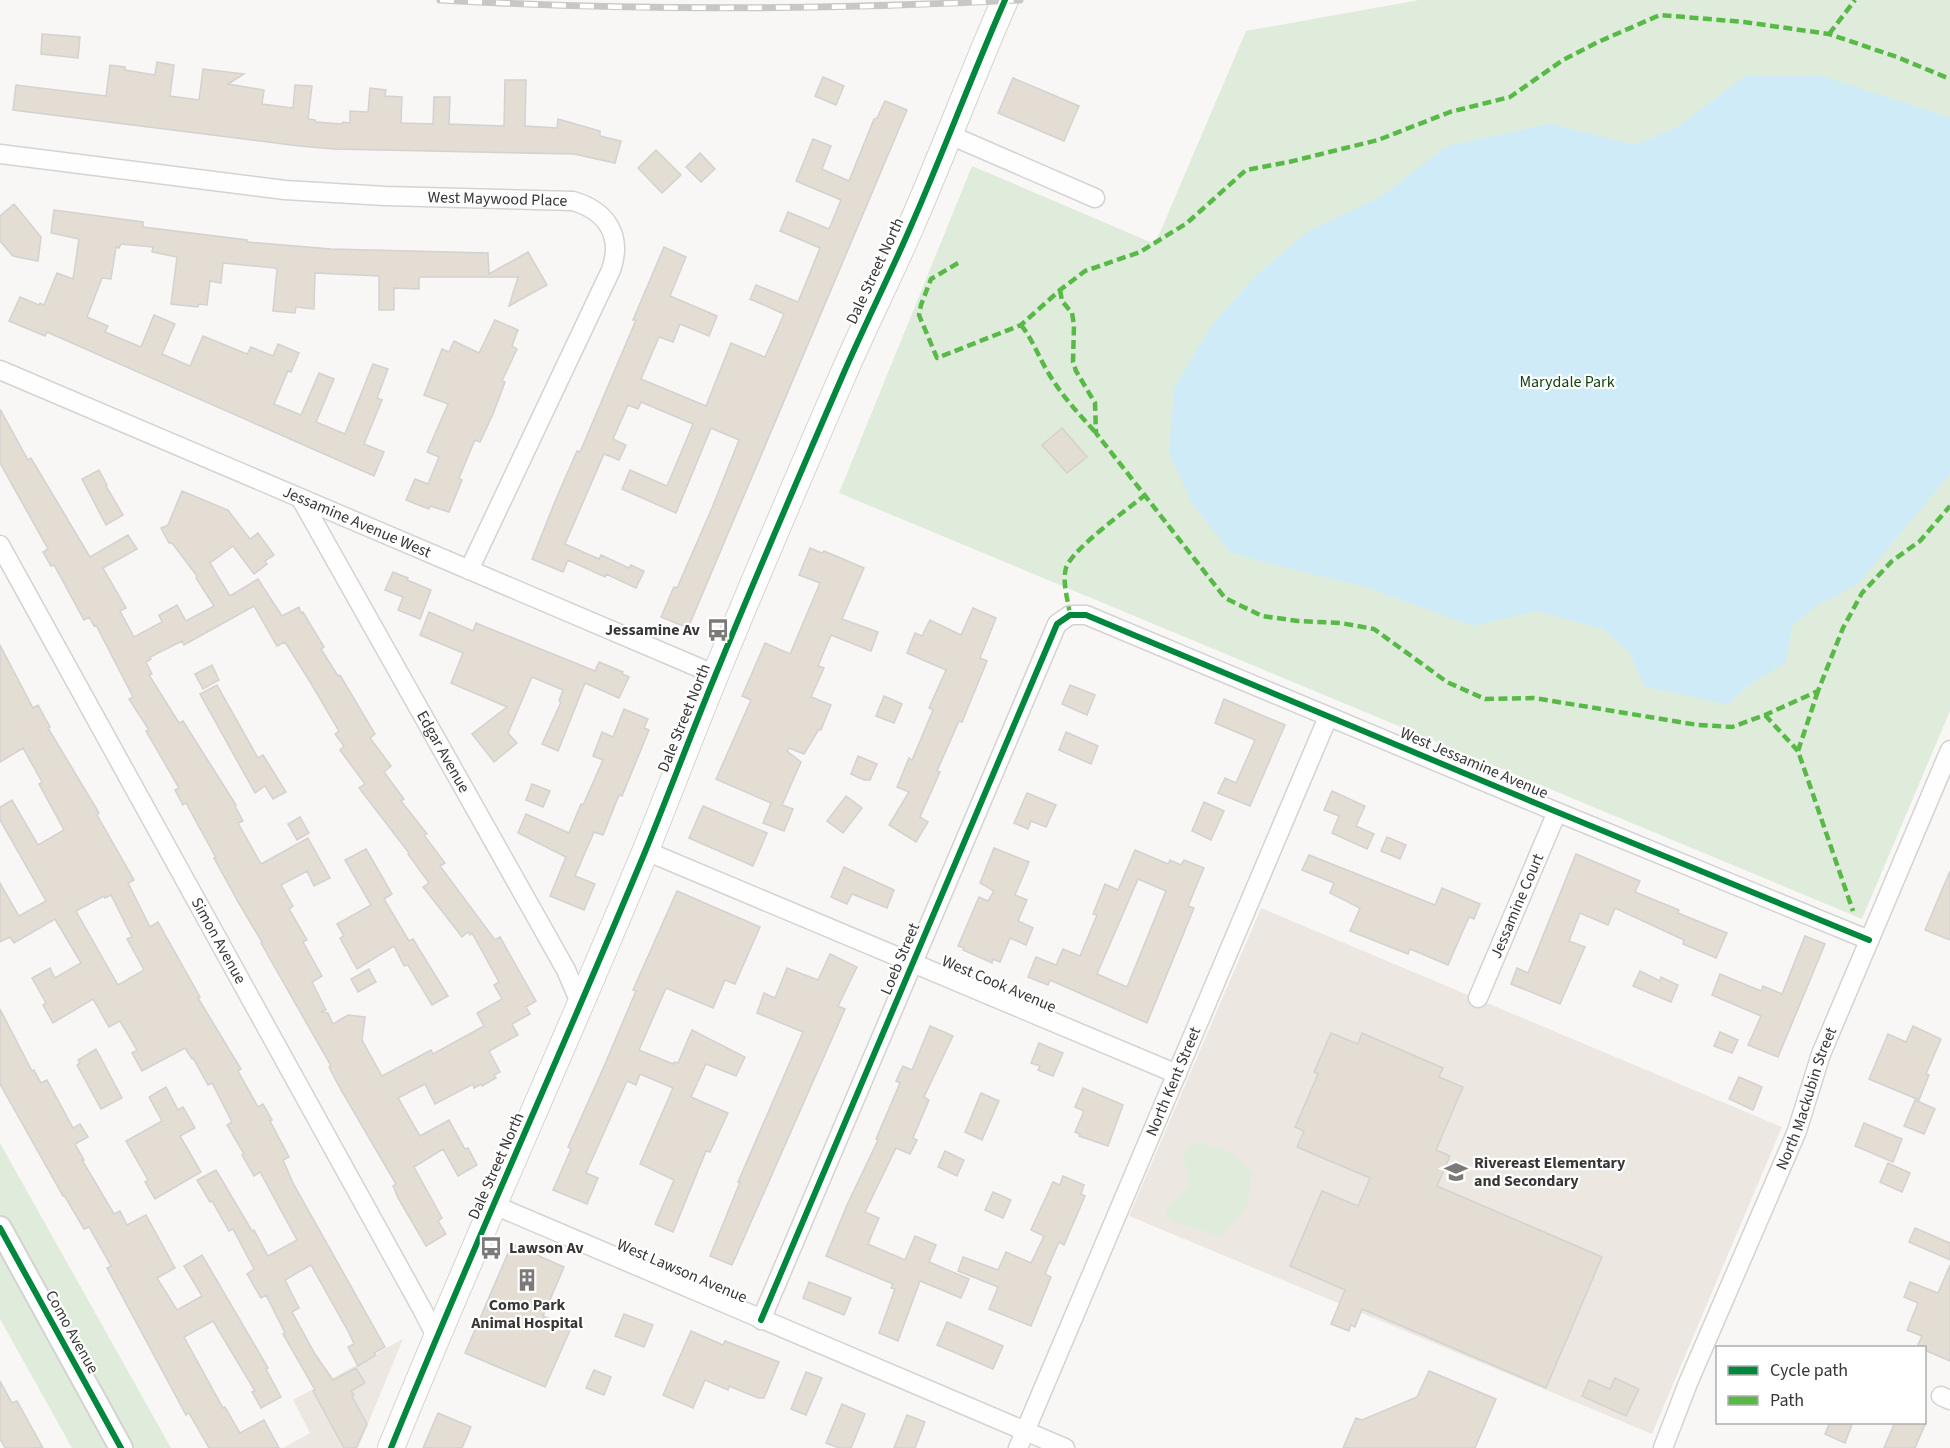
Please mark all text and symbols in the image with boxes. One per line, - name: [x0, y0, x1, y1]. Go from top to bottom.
- street label: West Maywood Place: [427, 186, 568, 212]
- street label: Dale Street North: [841, 214, 909, 328]
- park label: Marydale Park: [1519, 371, 1615, 393]
- street label: Jessamine Avenue West: [279, 481, 435, 564]
- bus stop icon: Jessamine Av: [705, 617, 731, 643]
- place label: Jessamine Av: [605, 619, 701, 641]
- street label: Dale Street North: [652, 661, 716, 775]
- street label: Edgar Avenue: [411, 707, 475, 797]
- street label: West Jessamine Avenue: [1397, 722, 1552, 804]
- street label: Jessamine Court: [1485, 850, 1549, 962]
- street label: Simon Avenue: [186, 893, 251, 988]
- street label: Loeb Street: [875, 919, 925, 998]
- street label: West Cook Avenue: [938, 950, 1060, 1018]
- street label: North Kent Street: [1141, 1023, 1206, 1140]
- street label: North Mackubin Street: [1770, 1023, 1842, 1173]
- street label: Dale Street North: [463, 1109, 529, 1223]
- place label: Rivereast Elementary and Secondary: [1474, 1152, 1626, 1192]
- school or university icon: Rivereast Elementary and Secondary: [1443, 1159, 1469, 1185]
- street label: West Lawson Avenue: [613, 1234, 751, 1308]
- bus stop icon: Lawson Av: [478, 1235, 504, 1261]
- place label: Lawson Av: [509, 1237, 584, 1259]
- building icon: Como Park Animal Hospital: [514, 1267, 540, 1293]
- street label: Como Avenue: [40, 1286, 104, 1378]
- place label: Como Park Animal Hospital: [470, 1294, 583, 1334]
- legend: [1716, 1346, 1926, 1424]
- text: Cycle path: [1770, 1358, 1848, 1383]
- text: Path: [1770, 1388, 1804, 1413]

